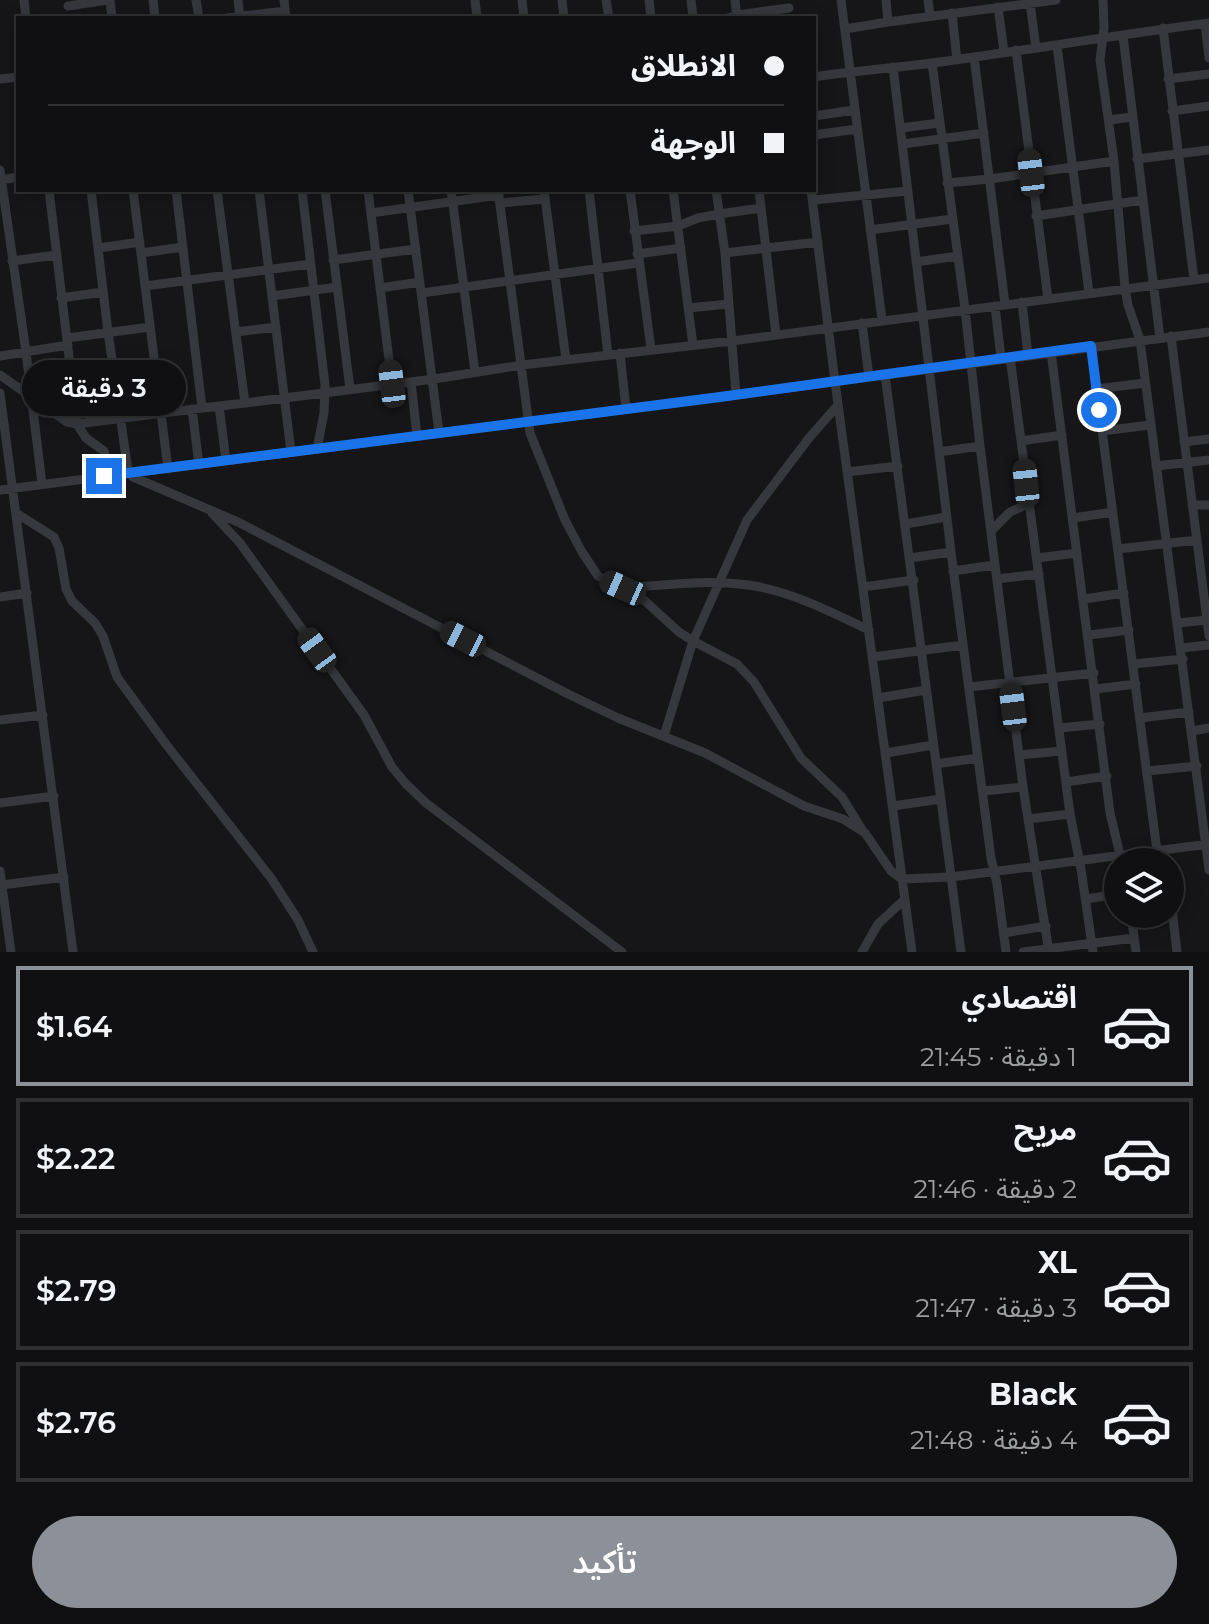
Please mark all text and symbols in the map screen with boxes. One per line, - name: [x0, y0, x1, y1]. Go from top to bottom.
- text: الانطلاق: [631, 47, 736, 84]
- text: الوجهة: [651, 124, 736, 161]
- car: [1016, 148, 1046, 198]
- car: [377, 359, 407, 409]
- callout: 3 دقيقة: [22, 360, 186, 416]
- text: 3 دقيقة: [61, 372, 147, 404]
- route start: [1081, 392, 1117, 428]
- route end: [86, 458, 122, 494]
- car: [1012, 458, 1040, 508]
- car: [596, 567, 650, 609]
- car: [436, 617, 490, 661]
- car: [293, 624, 341, 676]
- car: [998, 682, 1028, 732]
- map controls: [1104, 848, 1184, 928]
- button: layers: [1104, 848, 1184, 928]
- text: اقتصادي: [962, 979, 1077, 1016]
- icon: car: [1101, 990, 1173, 1062]
- text: $1.64: [36, 1008, 112, 1045]
- text: 1 دقيقة · 21:45: [920, 1041, 1077, 1073]
- text: مريح: [1014, 1111, 1077, 1148]
- icon: car: [1101, 1122, 1173, 1194]
- text: $2.22: [36, 1140, 115, 1177]
- text: 2 دقيقة · 21:46: [913, 1173, 1077, 1205]
- text: XL: [1038, 1244, 1077, 1281]
- icon: car: [1101, 1254, 1173, 1326]
- text: $2.79: [36, 1272, 117, 1309]
- text: 3 دقيقة · 21:47: [915, 1292, 1077, 1324]
- text: Black: [989, 1376, 1077, 1413]
- icon: car: [1101, 1386, 1173, 1458]
- text: $2.76: [36, 1404, 116, 1441]
- text: 4 دقيقة · 21:48: [910, 1424, 1077, 1456]
- button: تأكيد: [32, 1516, 1177, 1608]

